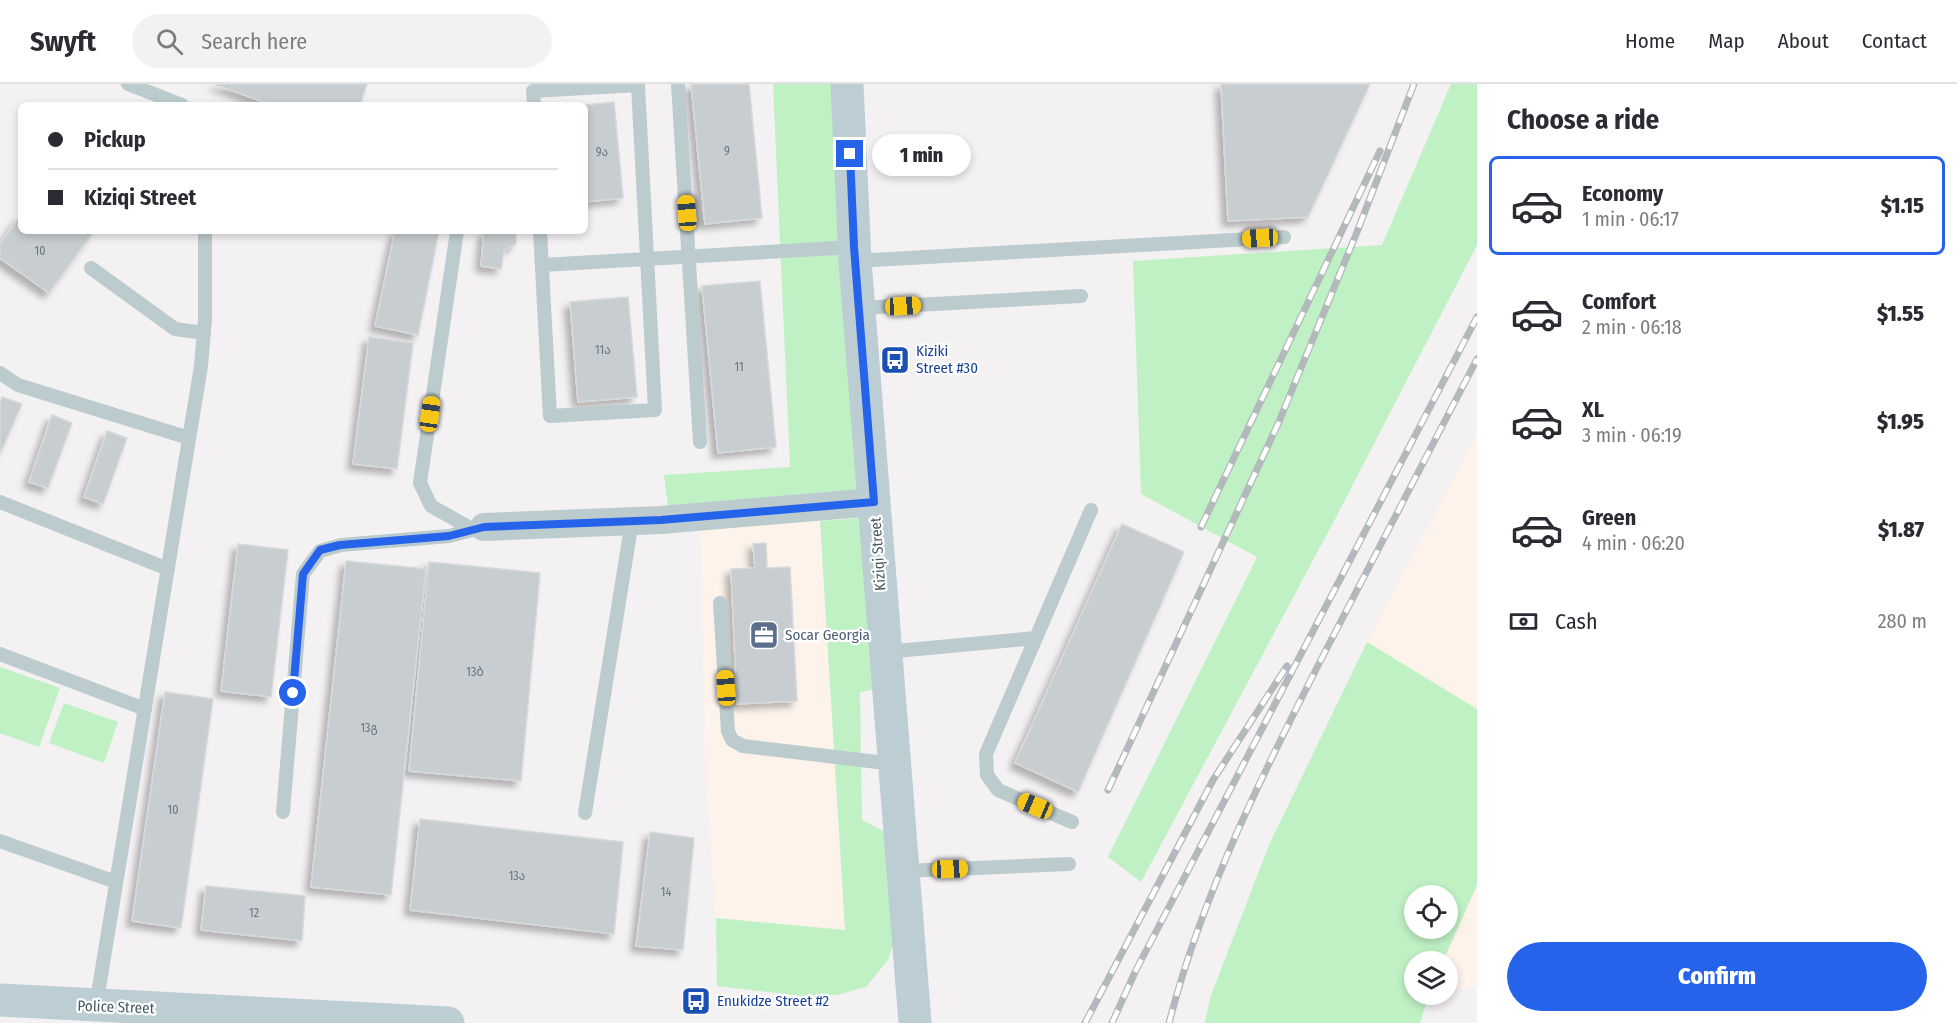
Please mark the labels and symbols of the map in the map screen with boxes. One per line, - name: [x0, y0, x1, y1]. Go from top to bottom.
- callout: 1 min: [871, 133, 970, 175]
- route end: [836, 140, 863, 167]
- house number: 9: [724, 144, 730, 158]
- house number: 9ა: [596, 145, 608, 159]
- car: [677, 194, 697, 232]
- car: [1242, 228, 1278, 248]
- house number: 10: [35, 244, 45, 258]
- car: [885, 296, 921, 316]
- place label: Kiziki Street #30: [916, 342, 978, 377]
- house number: 11ა: [595, 343, 611, 357]
- bus stop icon: Kiziki Street #30: [879, 344, 911, 376]
- house number: 11: [734, 360, 744, 374]
- car: [419, 395, 441, 433]
- street label: Kiziqi Street: [866, 517, 890, 591]
- office icon: Socar Georgia: [748, 619, 780, 651]
- place label: Socar Georgia: [785, 626, 870, 644]
- house number: 13ბ: [466, 665, 484, 679]
- car: [716, 669, 736, 707]
- route start: [279, 679, 306, 706]
- house number: 13გ: [360, 721, 378, 735]
- car: [1015, 791, 1055, 821]
- house number: 10: [168, 803, 178, 817]
- car: [932, 859, 968, 879]
- house number: 13ა: [509, 869, 525, 883]
- house number: 14: [661, 885, 671, 899]
- house number: 12: [249, 906, 259, 920]
- bus stop icon: Enukidze Street #2: [680, 985, 712, 1017]
- place label: Enukidze Street #2: [717, 992, 830, 1010]
- street label: Police Street: [77, 997, 155, 1017]

